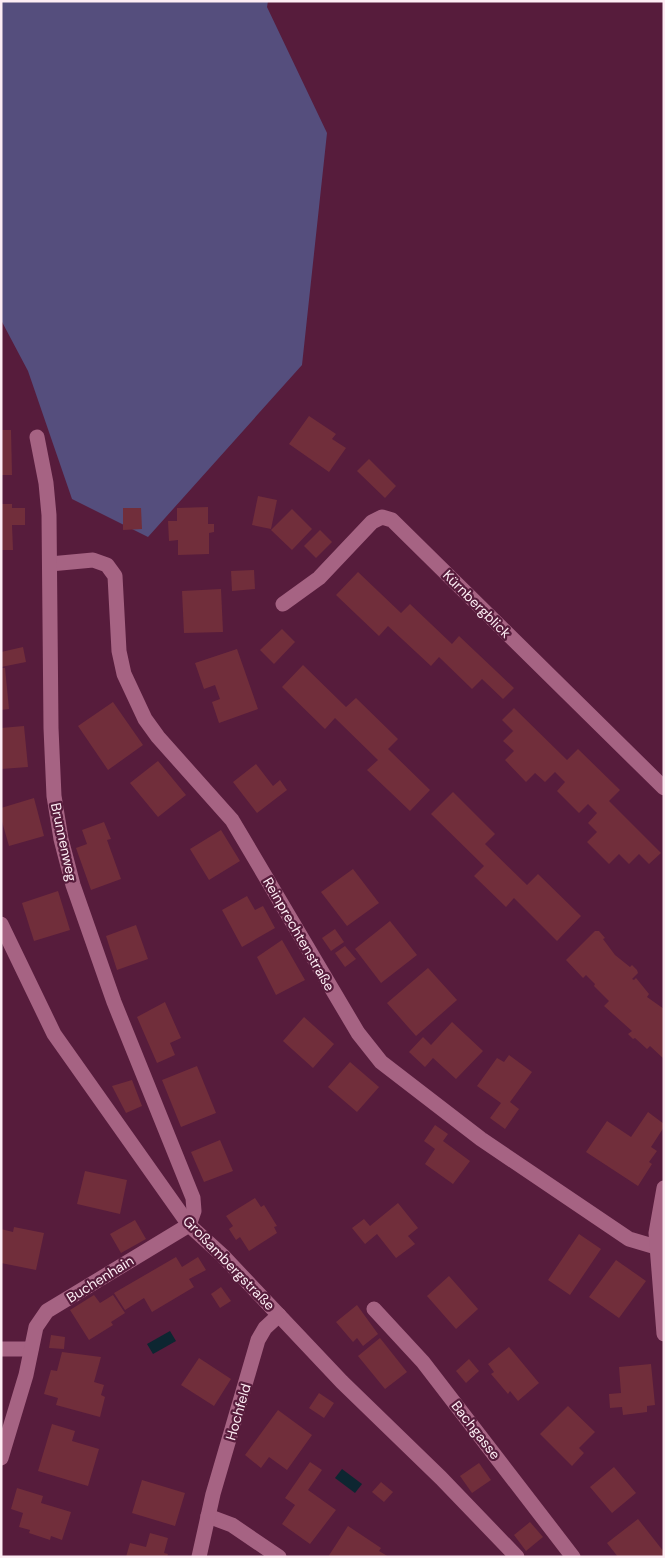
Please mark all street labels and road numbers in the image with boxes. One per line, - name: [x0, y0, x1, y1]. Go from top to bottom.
- street label: Kürnbergblick: [439, 566, 515, 642]
- street label: Brunnenweg: [47, 801, 81, 883]
- street label: Reinprechtenstraße: [259, 874, 339, 994]
- street label: Großambergstraße: [179, 1212, 279, 1314]
- street label: Buchenhain: [63, 1251, 137, 1307]
- street label: Hochfeld: [221, 1382, 255, 1442]
- street label: Bachgasse: [447, 1397, 505, 1463]

